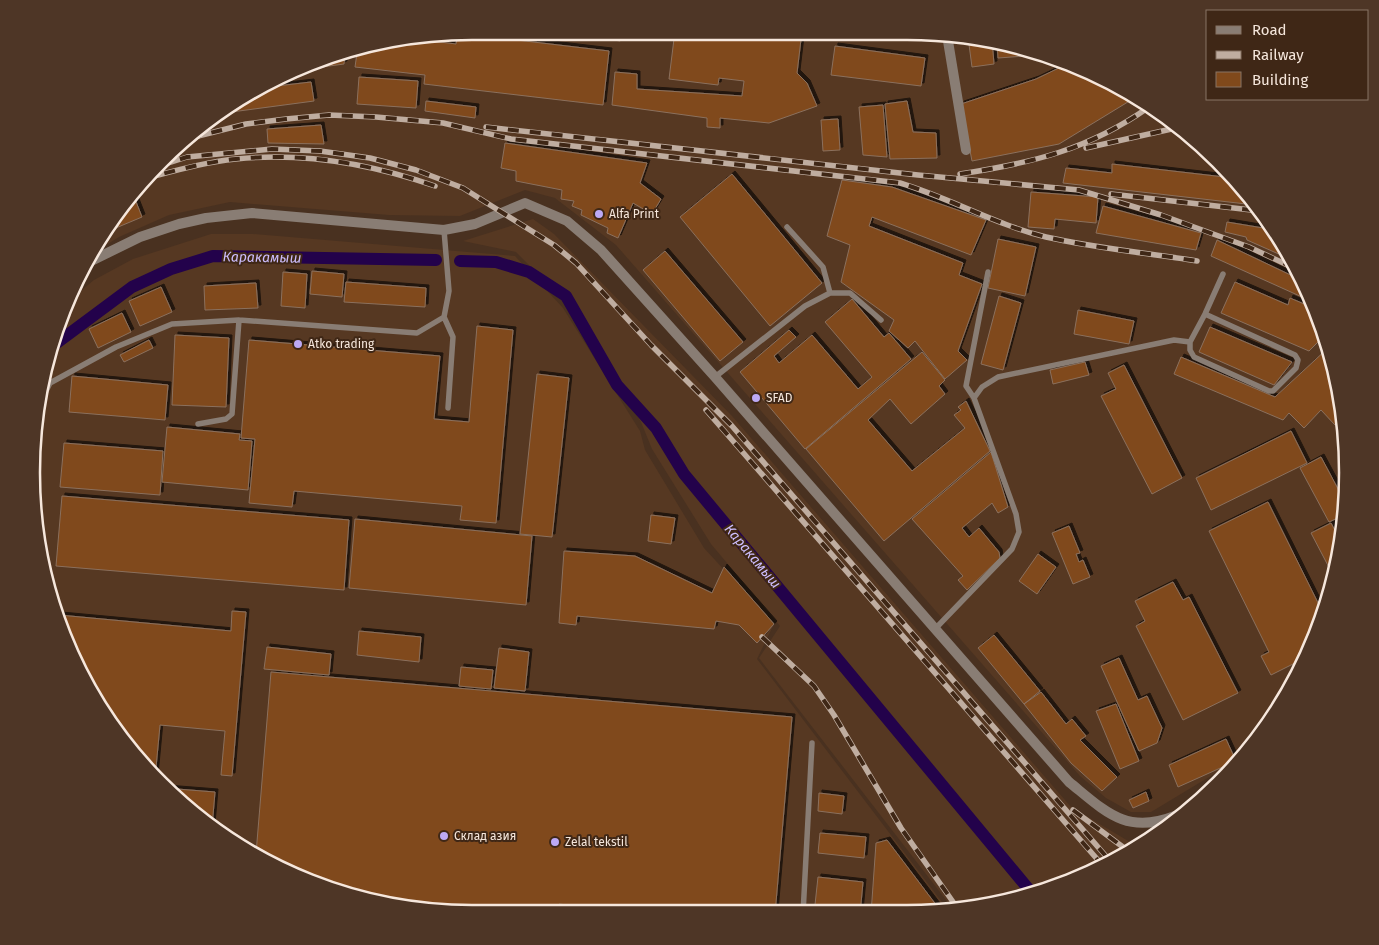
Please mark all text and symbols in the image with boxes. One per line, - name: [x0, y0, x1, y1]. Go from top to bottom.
- legend: [1206, 10, 1369, 100]
- text: Road: [1252, 21, 1287, 39]
- text: Railway: [1252, 46, 1304, 64]
- text: Building: [1252, 71, 1308, 89]
- place label: Alfa Print: [609, 207, 660, 221]
- marker: Alfa Print: [593, 208, 605, 220]
- water label: Каракамыш: [222, 248, 302, 267]
- place label: Atko trading: [308, 337, 375, 351]
- marker: Atko trading: [292, 338, 304, 350]
- place label: SFAD: [766, 391, 793, 405]
- marker: SFAD: [750, 392, 762, 404]
- water label: Каракамыш: [721, 521, 785, 592]
- place label: Склад азия: [454, 829, 516, 843]
- marker: Склад азия: [438, 830, 450, 842]
- place label: Zelal tekstil: [565, 835, 628, 849]
- marker: Zelal tekstil: [549, 836, 561, 848]

